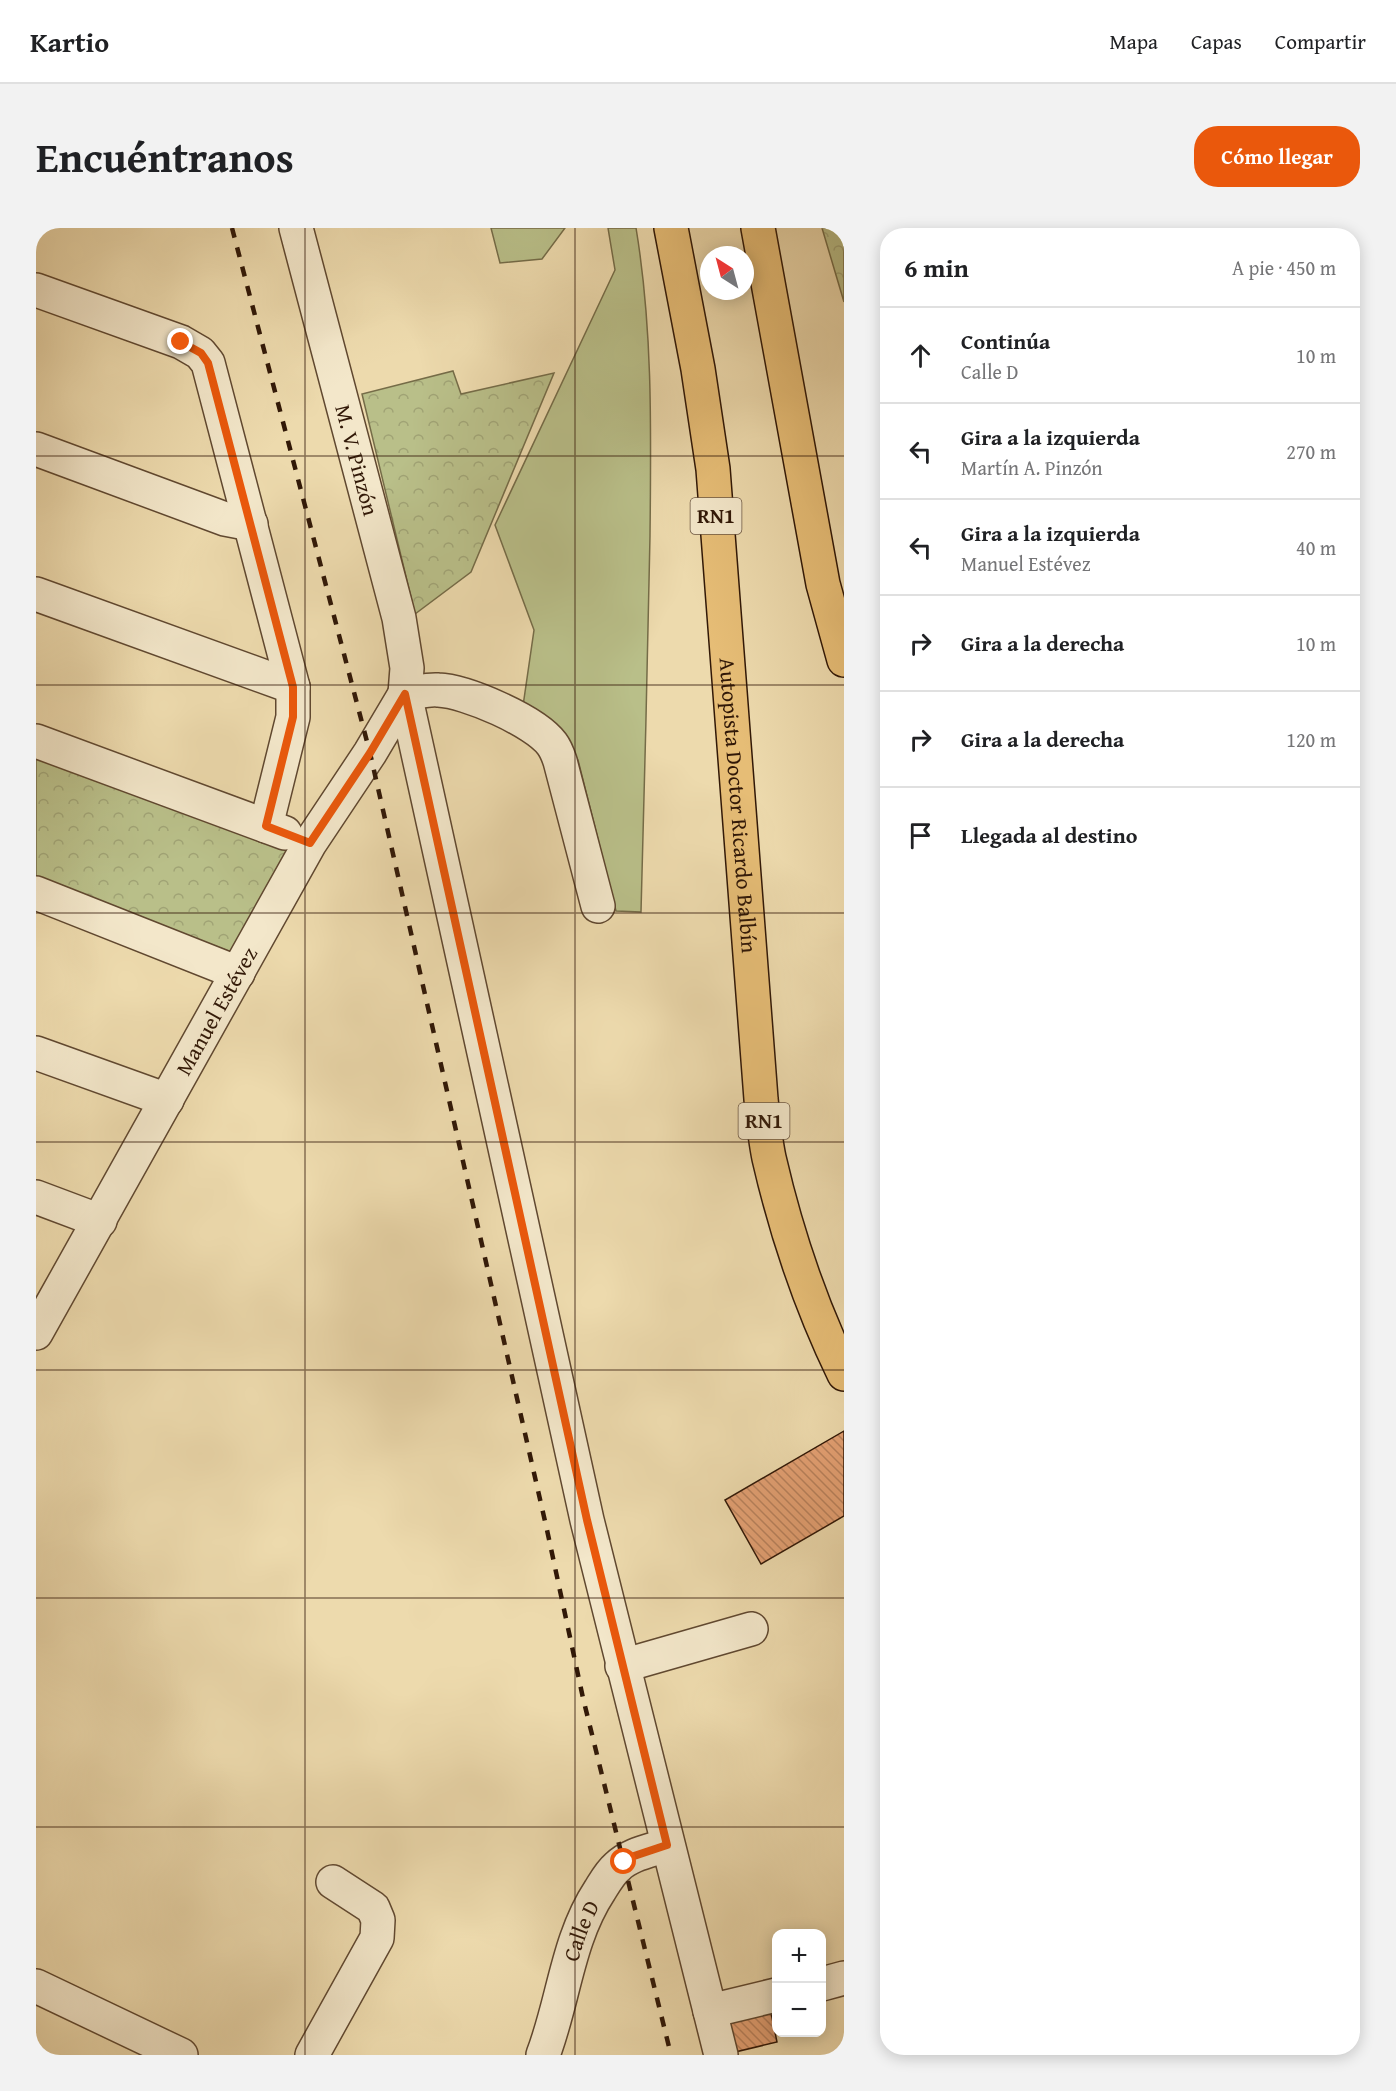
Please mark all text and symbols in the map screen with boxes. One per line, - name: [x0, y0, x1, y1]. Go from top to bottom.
- text: Kartio: [30, 21, 109, 62]
- text: Mapa: [1109, 26, 1158, 57]
- text: Capas: [1191, 26, 1242, 57]
- text: Compartir: [1275, 26, 1366, 57]
- text: Encuéntranos: [36, 126, 294, 187]
- button: Cómo llegar: [1194, 126, 1360, 187]
- north arrow: [700, 246, 754, 300]
- text: 6 min: [904, 248, 969, 287]
- text: A pie · 450 m: [1232, 253, 1336, 282]
- text: Continúa: [961, 325, 1050, 357]
- route end: [167, 328, 193, 354]
- icon: ahead: [904, 339, 937, 372]
- text: 10 m: [1296, 341, 1336, 370]
- text: Calle D: [961, 357, 1019, 386]
- street label: M. V. Pinzón: [327, 401, 387, 520]
- text: Gira a la izquierda: [961, 421, 1140, 453]
- icon: left: [904, 435, 937, 468]
- text: 270 m: [1286, 437, 1336, 466]
- text: Martín A. Pinzón: [961, 453, 1103, 482]
- road number: RN1: [690, 498, 742, 534]
- text: Gira a la izquierda: [961, 517, 1140, 549]
- icon: left: [904, 531, 937, 564]
- text: 40 m: [1296, 533, 1336, 562]
- text: Manuel Estévez: [961, 549, 1090, 578]
- icon: right: [904, 627, 937, 660]
- text: Gira a la derecha: [961, 627, 1124, 659]
- text: 10 m: [1296, 629, 1336, 658]
- street label: Autopista Doctor Ricardo Balbín: [711, 656, 766, 955]
- icon: right: [904, 723, 937, 756]
- text: Gira a la derecha: [961, 723, 1124, 755]
- text: 120 m: [1286, 725, 1336, 754]
- icon: arrive: [904, 819, 937, 852]
- text: Llegada al destino: [961, 819, 1137, 851]
- street label: Manuel Estévez: [167, 941, 265, 1081]
- road number: RN1: [738, 1103, 790, 1139]
- route start: [610, 1848, 636, 1874]
- street label: Calle D: [554, 1894, 607, 1965]
- map controls: [772, 1929, 826, 2037]
- button: +: [772, 1929, 826, 1983]
- button: −: [772, 1983, 826, 2037]

